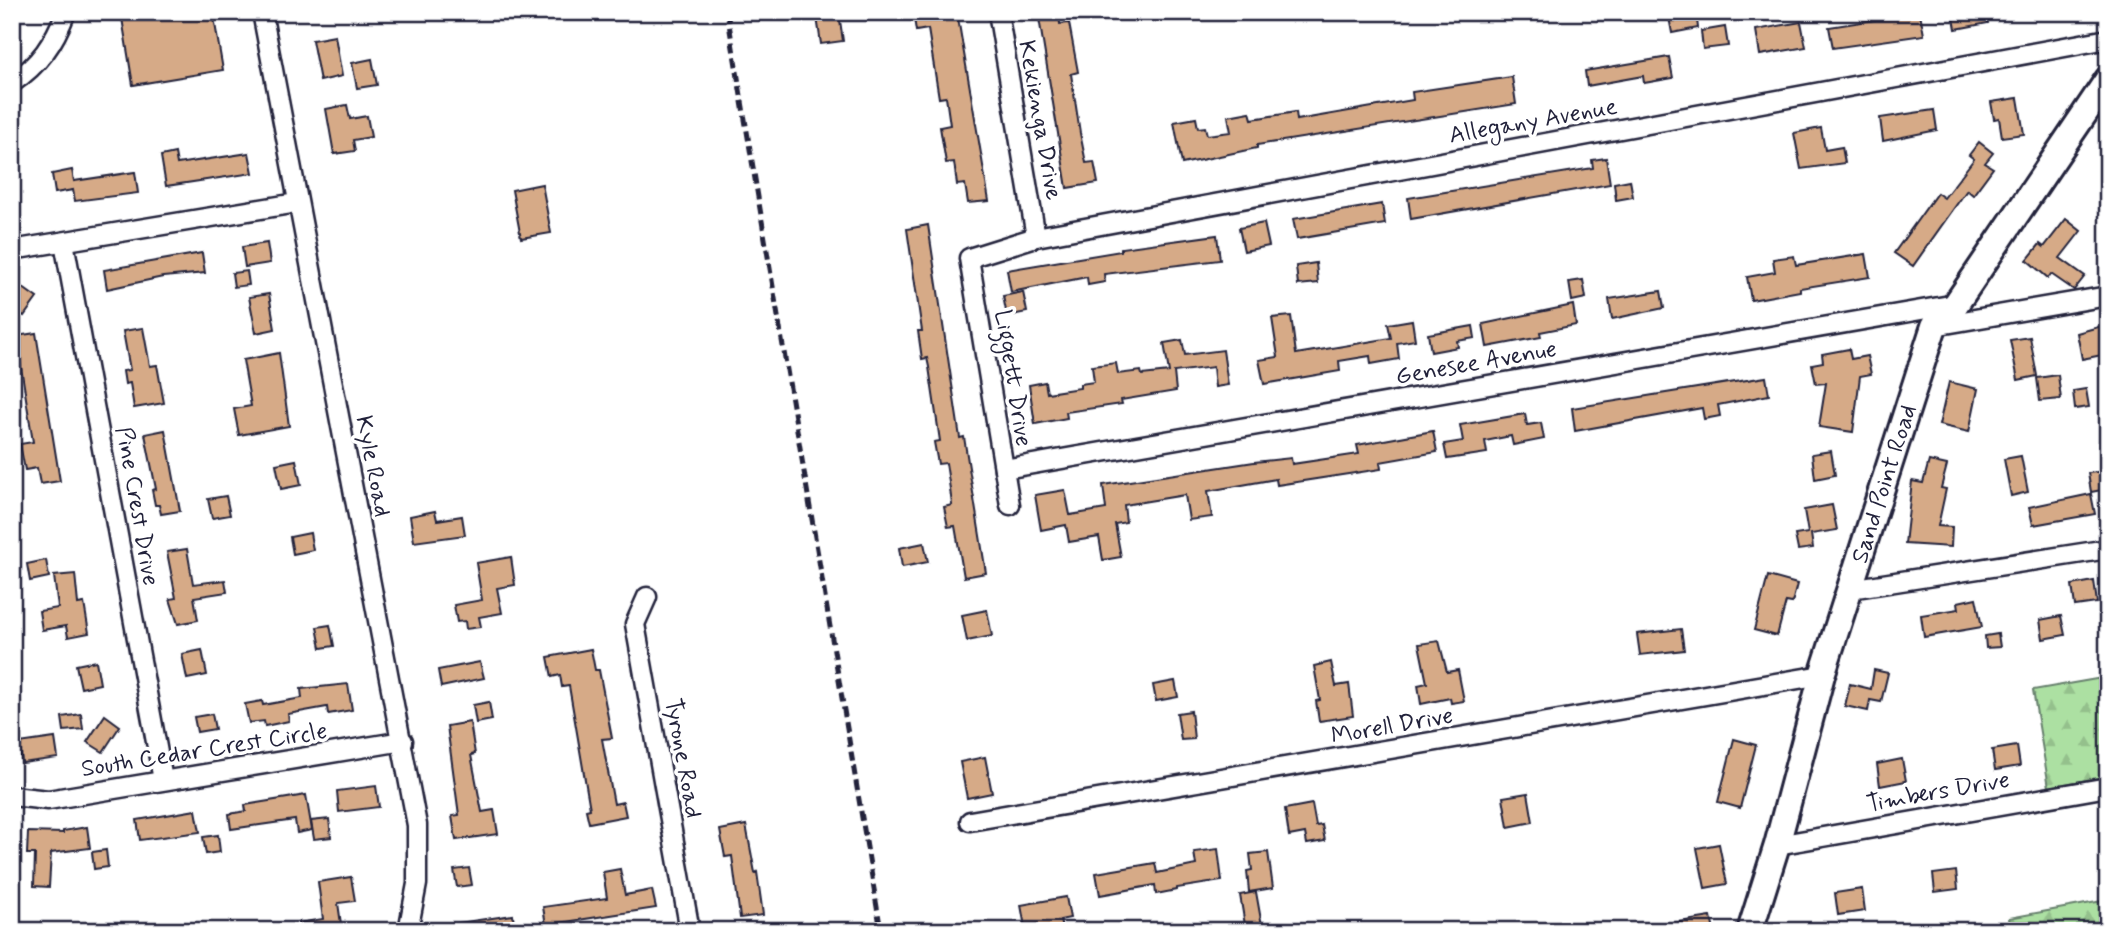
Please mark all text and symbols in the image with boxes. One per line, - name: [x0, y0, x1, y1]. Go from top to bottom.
- street label: Kekienga Drive: [1010, 38, 1069, 202]
- street label: Allegany Avenue: [1447, 91, 1620, 153]
- street label: Liggett Drive: [983, 308, 1039, 449]
- street label: Genesee Avenue: [1393, 334, 1559, 393]
- street label: Sand Point Road: [1845, 401, 1925, 567]
- street label: Kyle Road: [348, 413, 398, 520]
- street label: Pine Crest Drive: [107, 424, 166, 588]
- street label: Tyrone Road: [657, 696, 708, 821]
- street label: Morell Drive: [1329, 700, 1456, 752]
- street label: South Cedar Crest Circle: [79, 716, 329, 785]
- street label: Timbers Drive: [1864, 765, 2012, 820]

